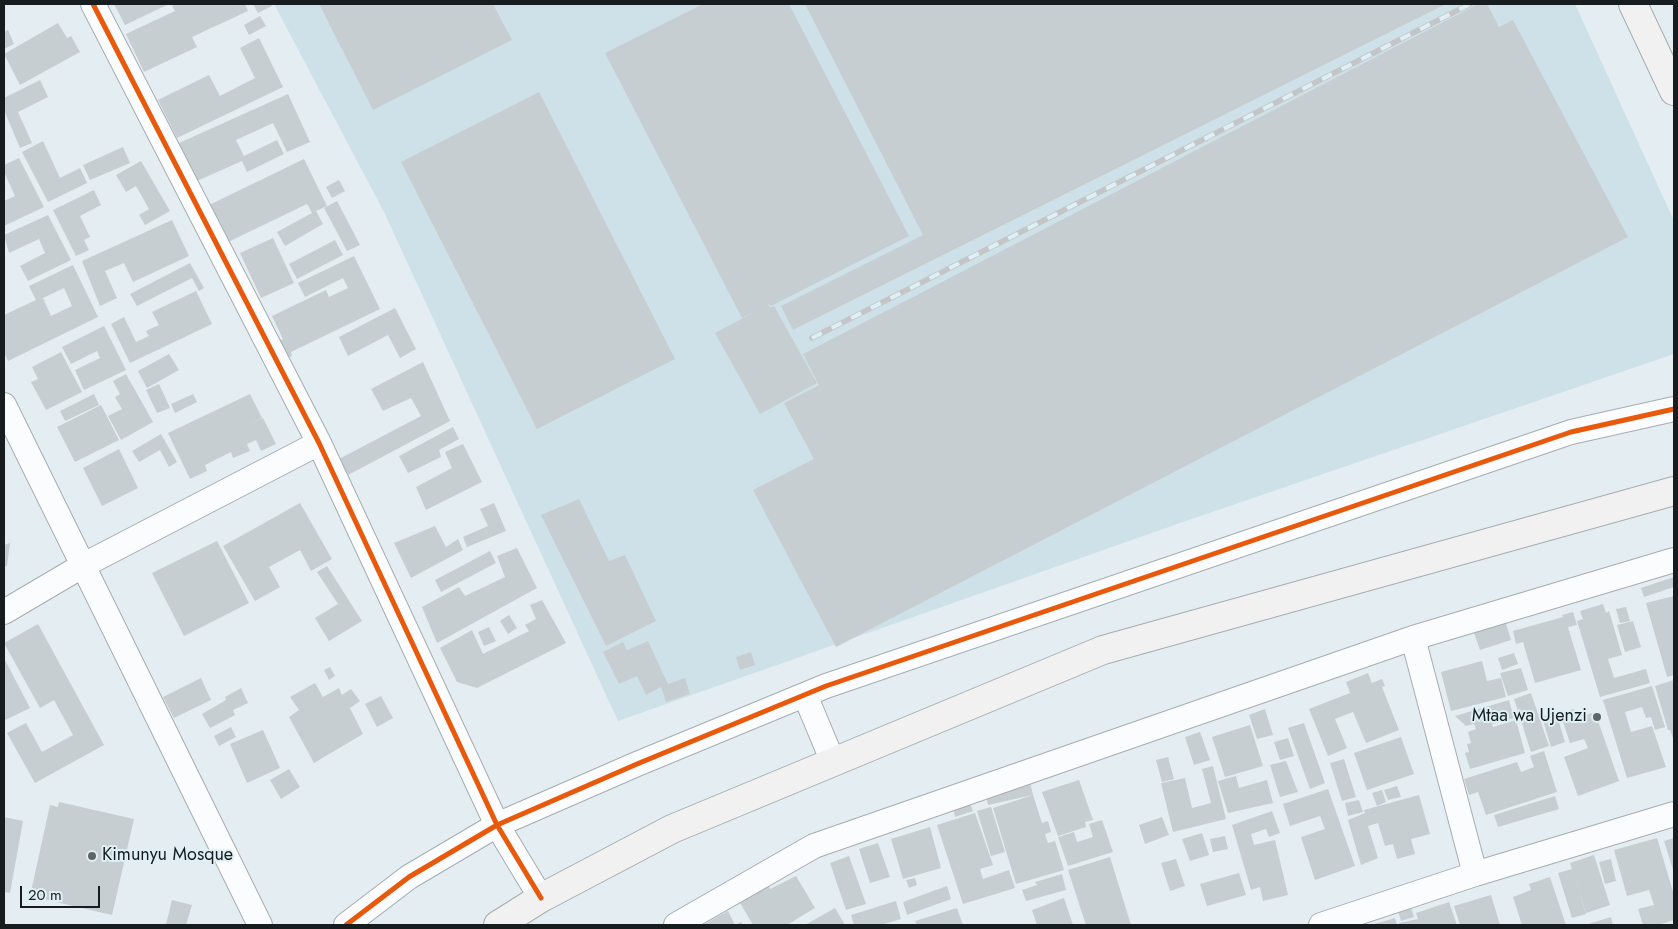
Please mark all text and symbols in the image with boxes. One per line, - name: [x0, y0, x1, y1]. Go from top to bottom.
- place label: Mtaa wa Ujenzi: [1472, 706, 1587, 728]
- marker: Mtaa wa Ujenzi: [1591, 711, 1603, 723]
- place label: Kimunyu Mosque: [102, 845, 233, 867]
- marker: Kimunyu Mosque: [86, 850, 98, 862]
- scale bar: [22, 876, 102, 908]
- text: 20 m: [28, 884, 62, 906]

